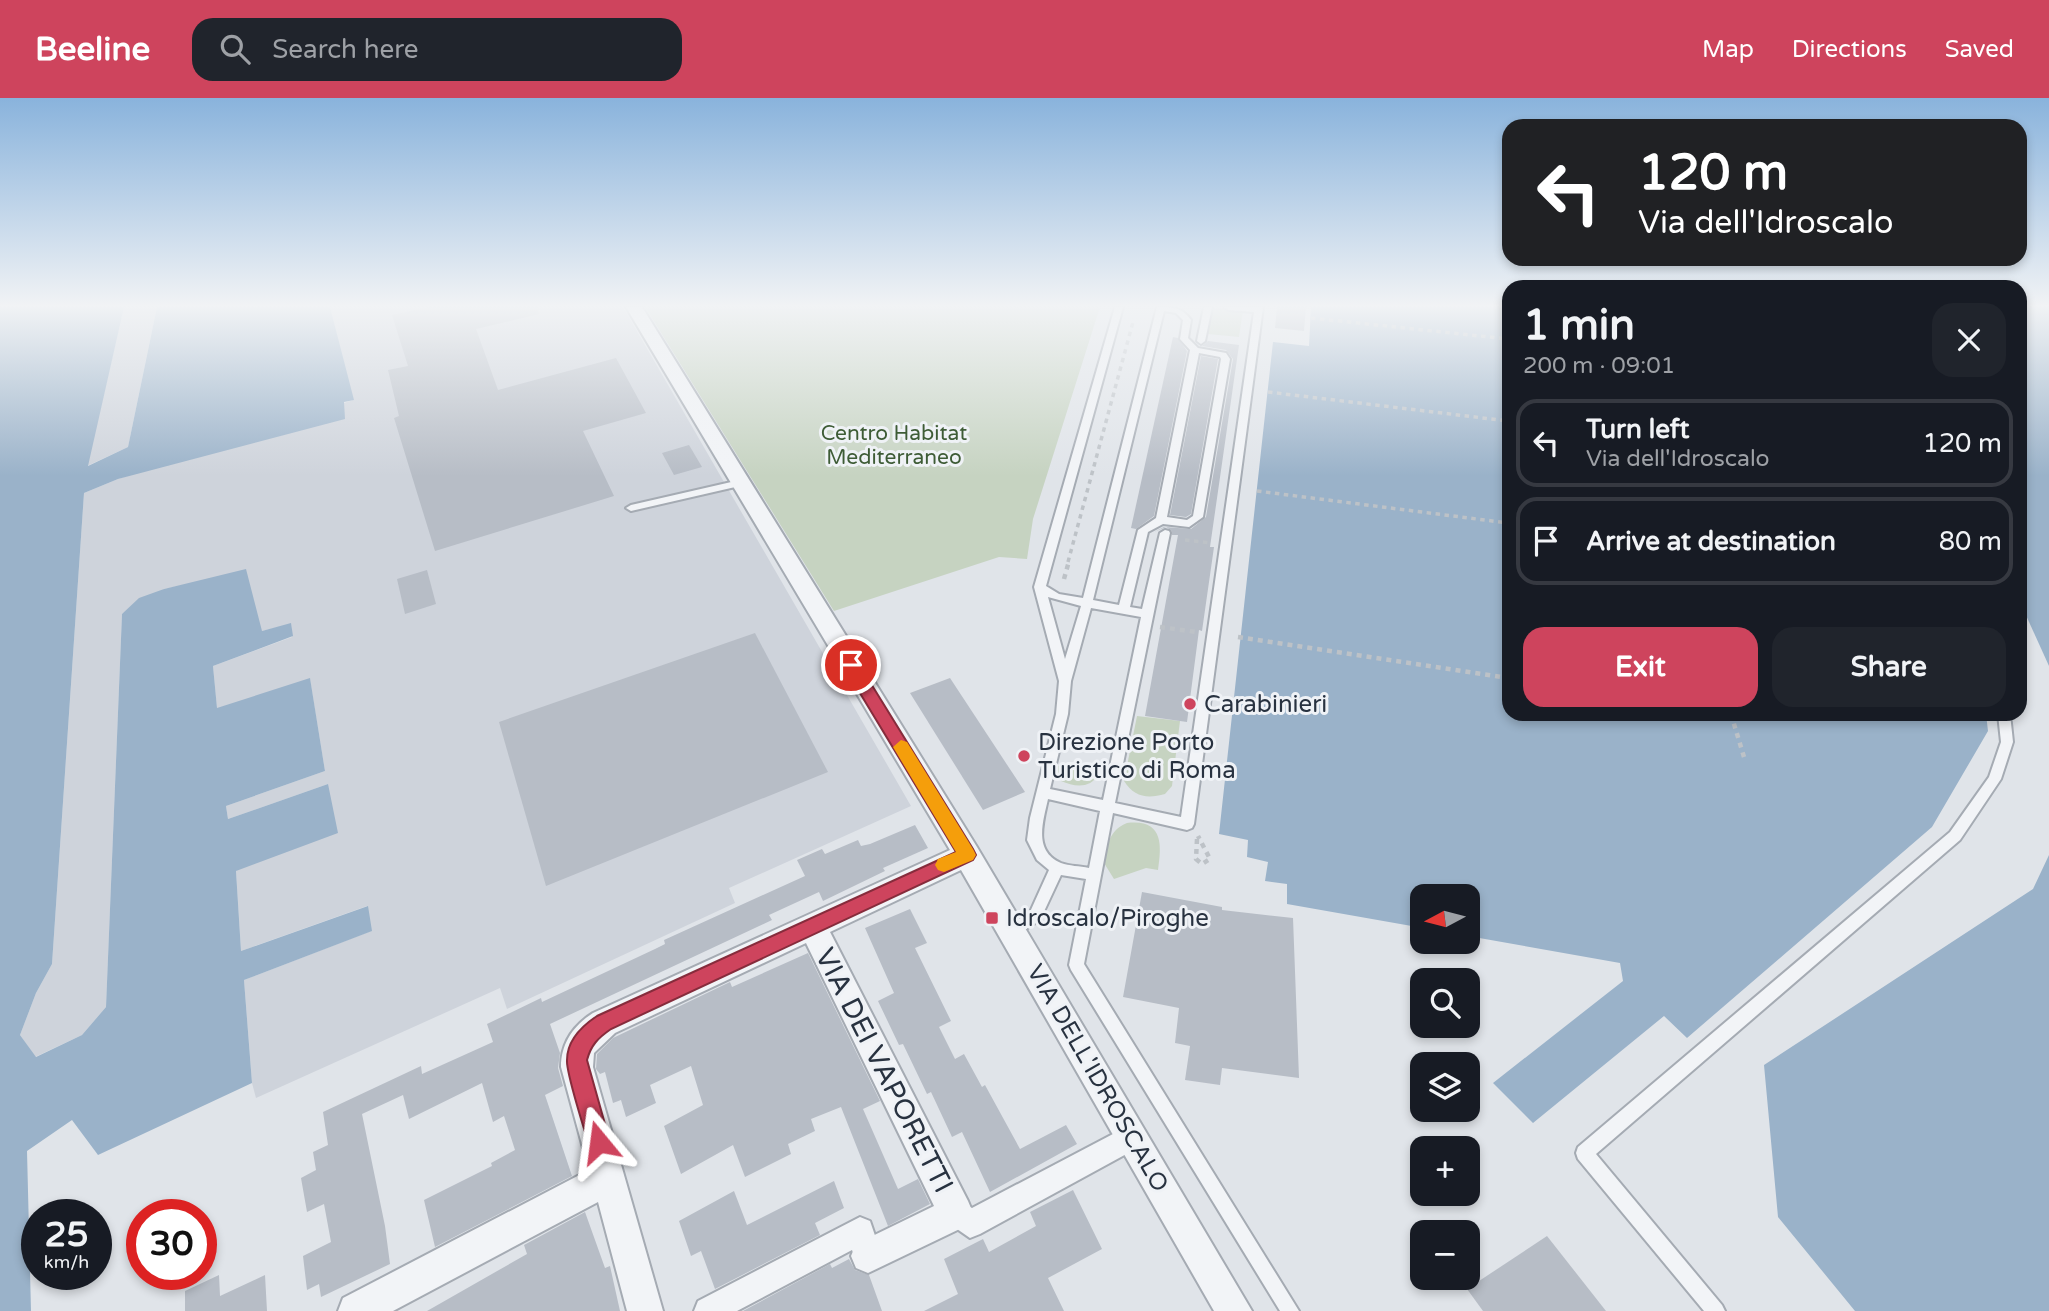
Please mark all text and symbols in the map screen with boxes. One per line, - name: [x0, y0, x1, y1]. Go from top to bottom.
- search box: [192, 18, 682, 81]
- text: Beeline: [35, 30, 150, 69]
- icon: search: [216, 30, 254, 68]
- text: Search here: [272, 34, 418, 65]
- text: Map: [1702, 35, 1754, 64]
- text: Directions: [1792, 35, 1907, 64]
- text: Saved: [1945, 35, 2014, 64]
- text: 120 m: [1638, 144, 1788, 203]
- icon: left: [1523, 147, 1614, 238]
- text: Via dell'Idroscalo: [1638, 204, 1893, 242]
- text: 1 min: [1523, 300, 1635, 351]
- button: close: [1932, 303, 2006, 377]
- text: 200 m · 09:01: [1523, 352, 1675, 380]
- text: Turn left: [1586, 414, 1689, 445]
- park label: Centro Habitat Mediterraneo: [821, 421, 967, 470]
- icon: left: [1527, 424, 1565, 462]
- text: 120 m: [1922, 428, 2002, 459]
- text: Via dell'Idroscalo: [1586, 445, 1770, 473]
- icon: arrive: [1527, 522, 1565, 560]
- text: Arrive at destination: [1586, 526, 1836, 557]
- text: 80 m: [1939, 526, 2002, 557]
- button: Exit: [1523, 627, 1758, 707]
- button: Share: [1772, 627, 2006, 707]
- pin: [821, 635, 881, 695]
- icon: arrive: [832, 646, 870, 684]
- place label: Carabinieri: [1204, 690, 1327, 719]
- marker: Carabinieri: [1182, 696, 1198, 712]
- place label: Direzione Porto Turistico di Roma: [1038, 728, 1236, 785]
- marker: Direzione Porto Turistico di Roma: [1016, 748, 1032, 764]
- north arrow: [1410, 884, 1480, 954]
- map controls: [1410, 884, 1480, 1290]
- place label: Idroscalo/Piroghe: [1006, 904, 1209, 933]
- marker: Idroscalo/Piroghe: [984, 910, 1000, 926]
- street label: VIA DEI VAPORETTI: [808, 942, 961, 1199]
- street label: VIA DELL'IDROSCALO: [1020, 959, 1175, 1197]
- button: search: [1410, 968, 1480, 1038]
- button: layers: [1410, 1052, 1480, 1122]
- position arrow: [562, 1105, 636, 1179]
- button: +: [1410, 1136, 1480, 1206]
- speed limit sign: 30: [126, 1199, 217, 1290]
- text: 25: [45, 1214, 88, 1256]
- button: −: [1410, 1220, 1480, 1290]
- text: km/h: [44, 1251, 89, 1273]

